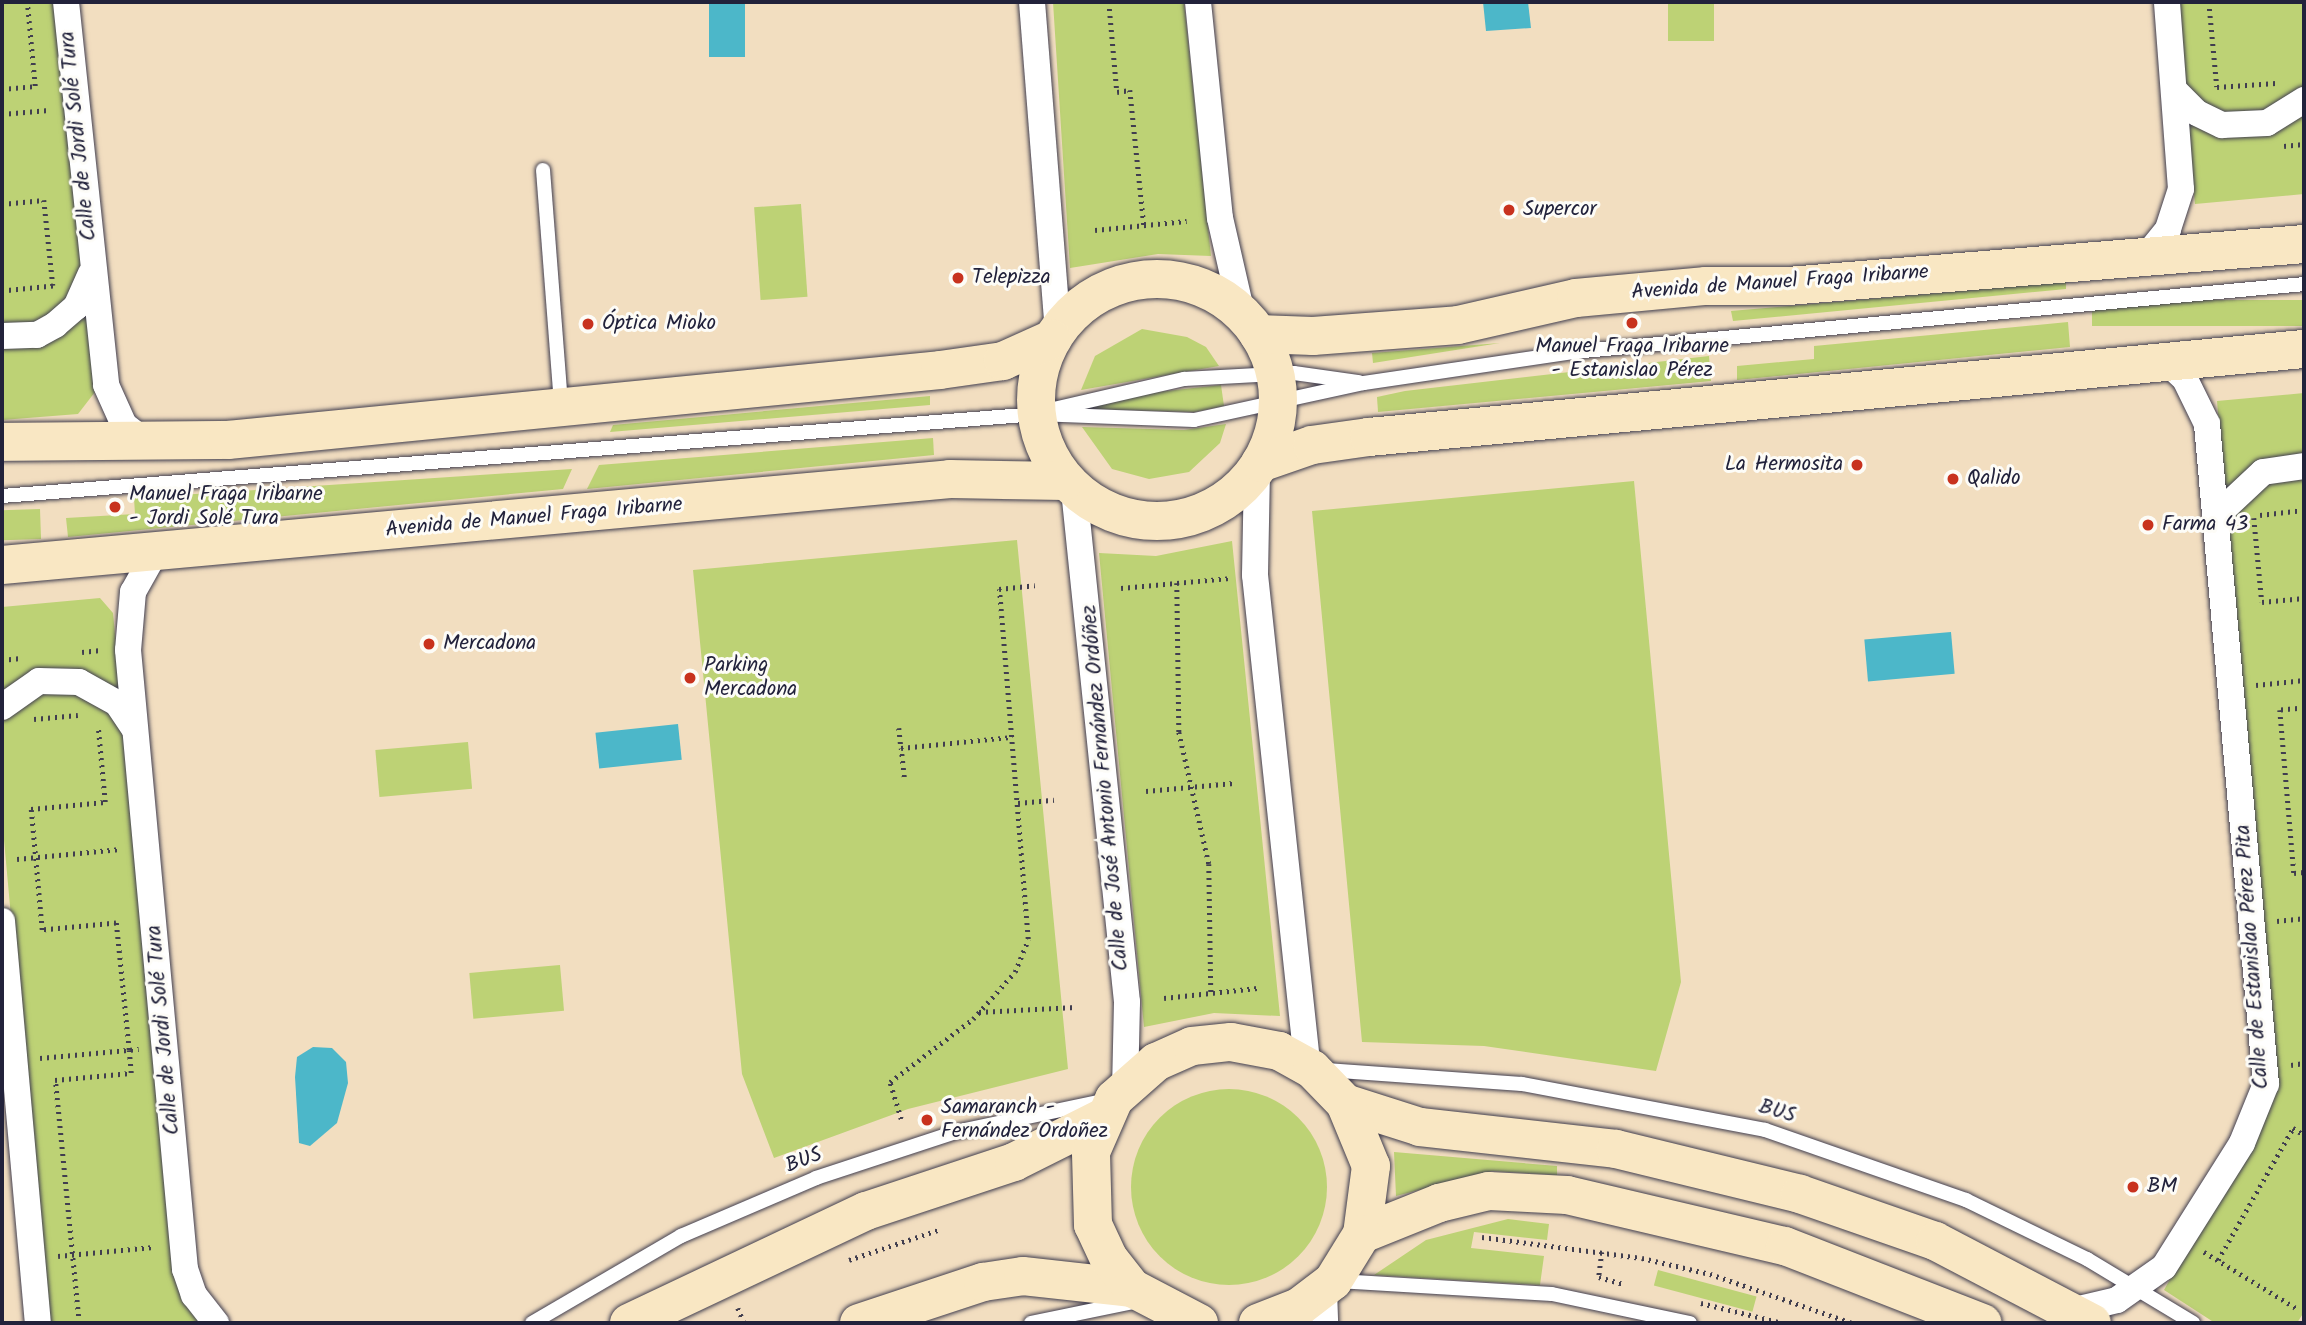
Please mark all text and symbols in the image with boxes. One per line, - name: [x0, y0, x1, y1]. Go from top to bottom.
- street label: Calle de Jordi Solé Tura: [55, 30, 103, 242]
- place label: Supercor: [1523, 197, 1596, 223]
- marker: Supercor: [1501, 202, 1517, 218]
- street label: Avenida de Manuel Fraga Iribarne: [1630, 260, 1930, 306]
- place label: Telepizza: [972, 265, 1051, 291]
- marker: Telepizza: [950, 270, 966, 286]
- place label: Óptica Mioko: [602, 311, 716, 337]
- marker: Manuel Fraga Iribarne - Estanislao Pérez: [1624, 315, 1640, 331]
- marker: Óptica Mioko: [580, 316, 596, 332]
- place label: Manuel Fraga Iribarne - Estanislao Pérez: [1535, 334, 1729, 384]
- place label: La Hermosita: [1725, 452, 1843, 478]
- marker: La Hermosita: [1849, 457, 1865, 473]
- place label: Qalido: [1967, 466, 2020, 492]
- marker: Qalido: [1945, 471, 1961, 487]
- place label: Manuel Fraga Iribarne - Jordi Solé Tura: [129, 482, 323, 532]
- street label: Avenida de Manuel Fraga Iribarne: [384, 492, 684, 544]
- marker: Manuel Fraga Iribarne - Jordi Solé Tura: [107, 499, 123, 515]
- place label: Farma 43: [2162, 512, 2248, 538]
- marker: Farma 43: [2140, 517, 2156, 533]
- street label: Calle de José Antonio Fernández Ordóñez: [1077, 604, 1135, 972]
- place label: Mercadona: [443, 631, 536, 657]
- marker: Mercadona: [421, 636, 437, 652]
- place label: Parking Mercadona: [704, 653, 797, 703]
- marker: Parking Mercadona: [682, 670, 698, 686]
- street label: Calle de Estanislao Pérez Pita: [2231, 824, 2275, 1090]
- street label: Calle de Jordi Solé Tura: [142, 924, 186, 1136]
- place label: Samaranch - Fernández Ordoñez: [941, 1095, 1108, 1145]
- street label: BUS: [1756, 1095, 1798, 1129]
- marker: Samaranch - Fernández Ordoñez: [919, 1112, 935, 1128]
- street label: BUS: [782, 1143, 826, 1179]
- place label: BM: [2147, 1174, 2177, 1200]
- marker: BM: [2125, 1179, 2141, 1195]

